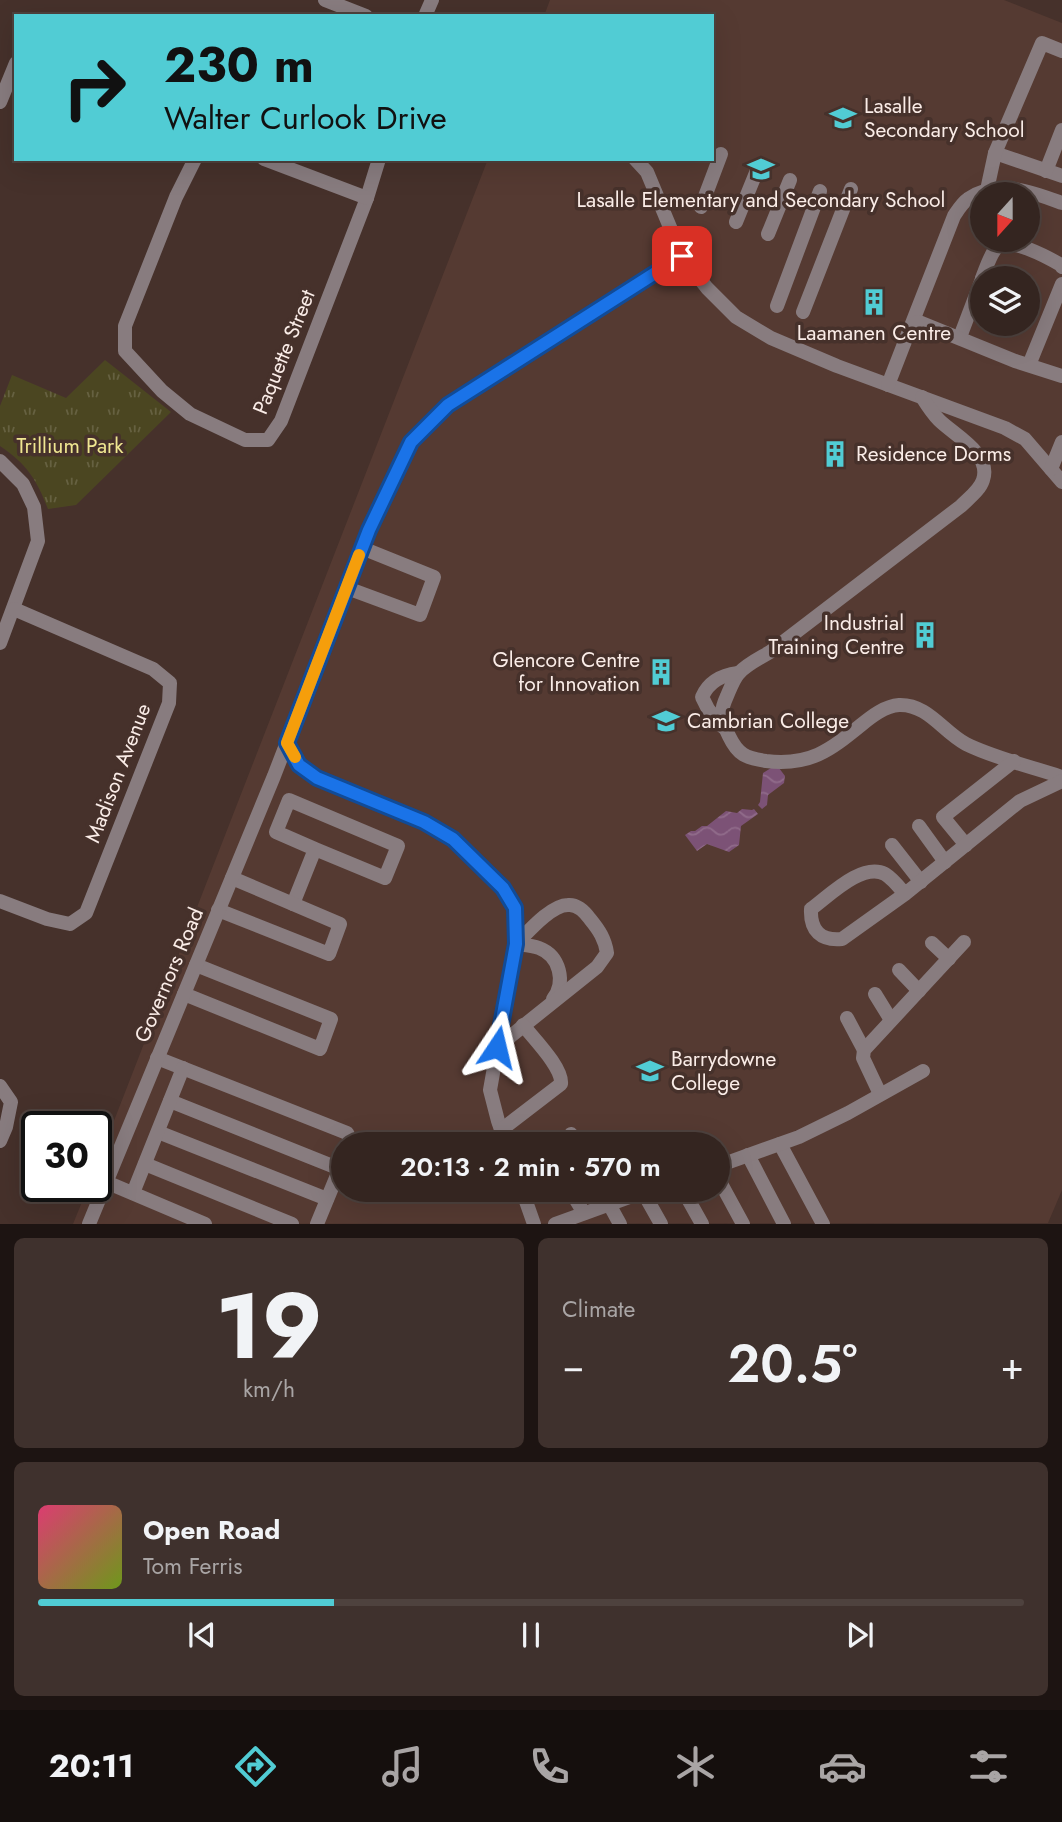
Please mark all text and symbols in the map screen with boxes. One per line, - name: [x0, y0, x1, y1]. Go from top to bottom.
- text: 230 m: [164, 30, 314, 100]
- icon: right: [49, 42, 140, 133]
- place label: Lasalle Secondary School: [864, 91, 1025, 145]
- text: Walter Curlook Drive: [164, 95, 447, 141]
- school or university icon: Lasalle Secondary School: [828, 103, 858, 133]
- school or university icon: Lasalle Elementary and Secondary School: [746, 154, 776, 184]
- north arrow: [970, 182, 1040, 252]
- map controls: [970, 182, 1040, 336]
- place label: Lasalle Elementary and Secondary School: [577, 185, 945, 215]
- pin: [652, 226, 712, 286]
- icon: arrive: [663, 237, 701, 275]
- button: layers: [970, 266, 1040, 336]
- street label: Paquette Street: [245, 285, 323, 419]
- building icon: Laamanen Centre: [859, 287, 889, 317]
- place label: Laamanen Centre: [797, 318, 951, 348]
- park label: Trillium Park: [17, 431, 124, 461]
- building icon: Residence Dorms: [820, 439, 850, 469]
- place label: Residence Dorms: [856, 439, 1011, 469]
- place label: Industrial Training Centre: [768, 608, 904, 662]
- building icon: Industrial Training Centre: [910, 620, 940, 650]
- place label: Glencore Centre for Innovation: [493, 645, 640, 699]
- building icon: Glencore Centre for Innovation: [646, 657, 676, 687]
- street label: Madison Avenue: [78, 699, 158, 847]
- school or university icon: Cambrian College: [651, 706, 681, 736]
- place label: Cambrian College: [687, 706, 849, 736]
- street label: Governors Road: [127, 903, 211, 1047]
- position arrow: [460, 1010, 534, 1084]
- place label: Barrydowne College: [671, 1044, 777, 1098]
- school or university icon: Barrydowne College: [635, 1056, 665, 1086]
- speed limit sign: 30: [21, 1111, 112, 1202]
- text: 20:13 · 2 min · 570 m: [400, 1148, 661, 1186]
- text: 19: [215, 1261, 323, 1392]
- text: Climate: [562, 1292, 635, 1326]
- text: 20.5°: [728, 1326, 857, 1402]
- text: −: [562, 1338, 584, 1393]
- text: +: [1001, 1338, 1024, 1393]
- text: km/h: [243, 1372, 295, 1406]
- text: Open Road: [143, 1511, 280, 1549]
- text: Tom Ferris: [143, 1549, 242, 1583]
- icon: previous: [183, 1616, 221, 1654]
- icon: pause: [512, 1616, 550, 1654]
- icon: next: [841, 1616, 879, 1654]
- icon: directions: [231, 1742, 280, 1791]
- icon: music: [378, 1742, 427, 1791]
- icon: phone: [525, 1742, 574, 1791]
- icon: climate: [671, 1742, 720, 1791]
- icon: car: [818, 1742, 867, 1791]
- icon: filters: [964, 1742, 1013, 1791]
- text: 20:11: [49, 1743, 134, 1789]

